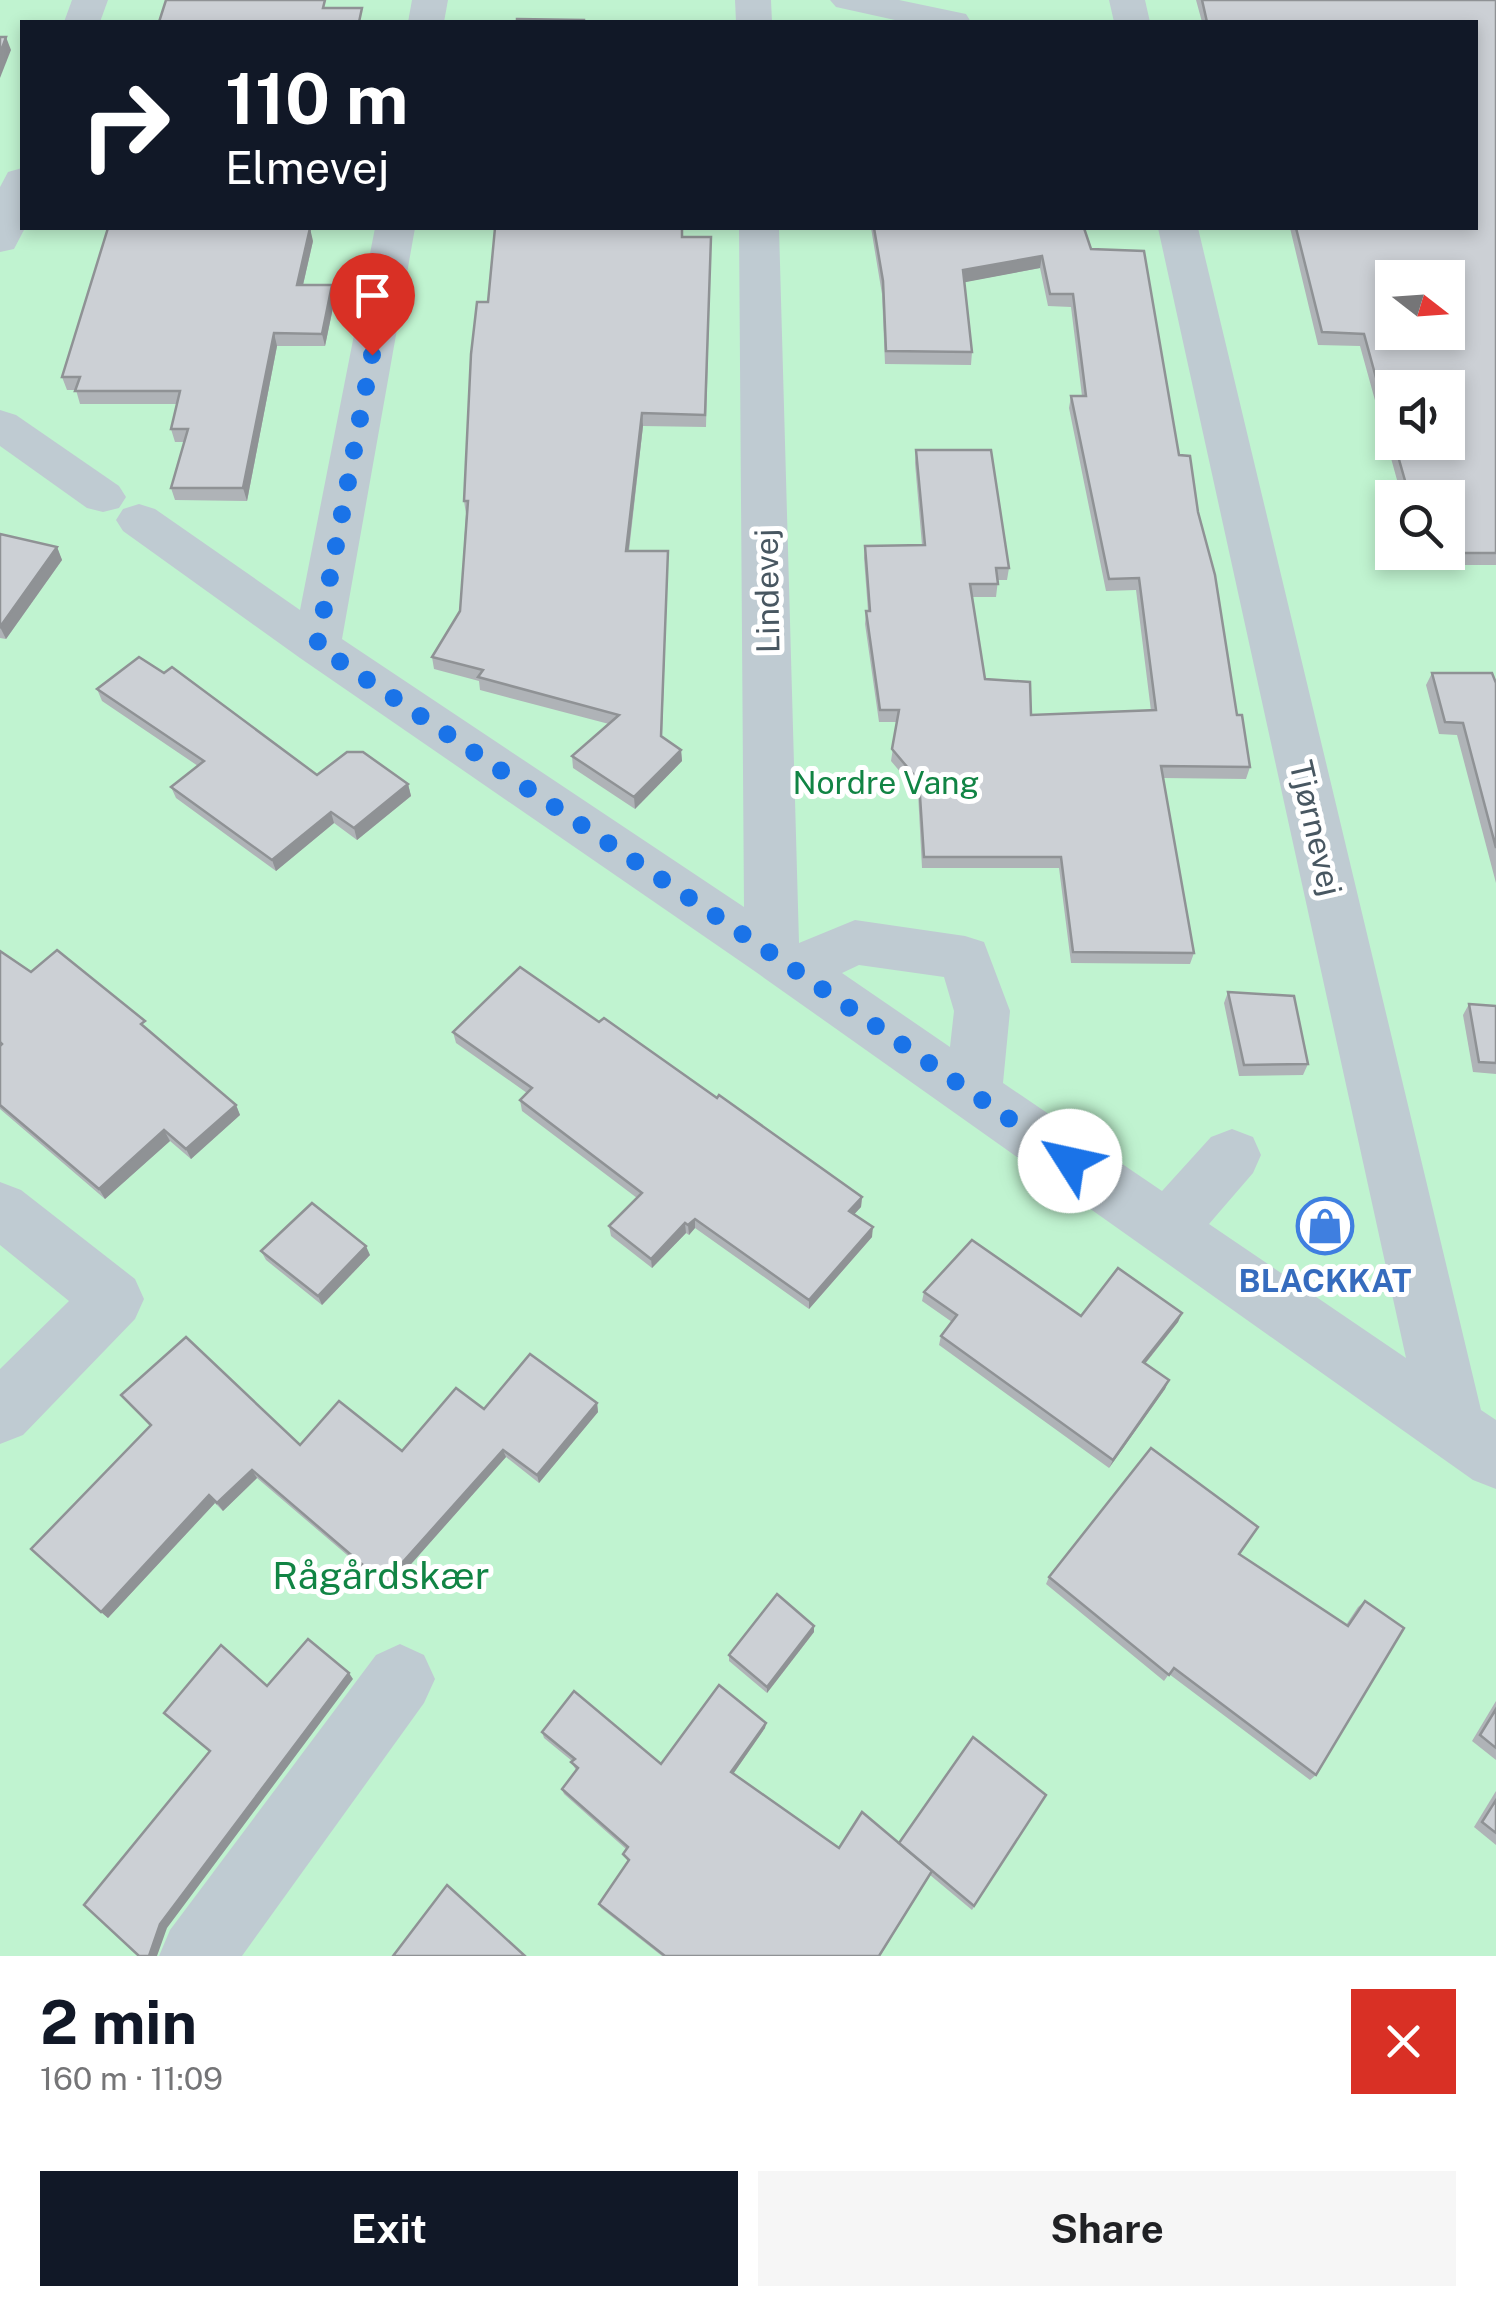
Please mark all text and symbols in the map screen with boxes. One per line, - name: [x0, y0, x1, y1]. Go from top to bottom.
- text: 110 m: [225, 57, 409, 140]
- icon: right: [60, 60, 190, 190]
- text: Elmevej: [225, 141, 389, 194]
- pin: [330, 253, 415, 356]
- north arrow: [1375, 260, 1465, 350]
- map controls: [1375, 260, 1465, 570]
- icon: arrive: [345, 268, 400, 323]
- button: sound: [1375, 370, 1465, 460]
- button: search: [1375, 480, 1465, 570]
- street label: Lindevej: [747, 529, 787, 653]
- street label: Tjørnevej: [1282, 757, 1350, 899]
- park label: Nordre Vang: [793, 764, 979, 801]
- position arrow: [1018, 1109, 1122, 1213]
- shop icon: BLACKKAT: [1295, 1196, 1355, 1256]
- place label: BLACKKAT: [1238, 1262, 1412, 1299]
- park label: Rågårdskær: [272, 1553, 490, 1598]
- text: 2 min: [40, 1987, 197, 2058]
- button: close: [1351, 1989, 1456, 2094]
- text: 160 m · 11:09: [40, 2060, 223, 2097]
- button: Exit: [40, 2171, 738, 2286]
- button: Share: [758, 2171, 1456, 2286]

